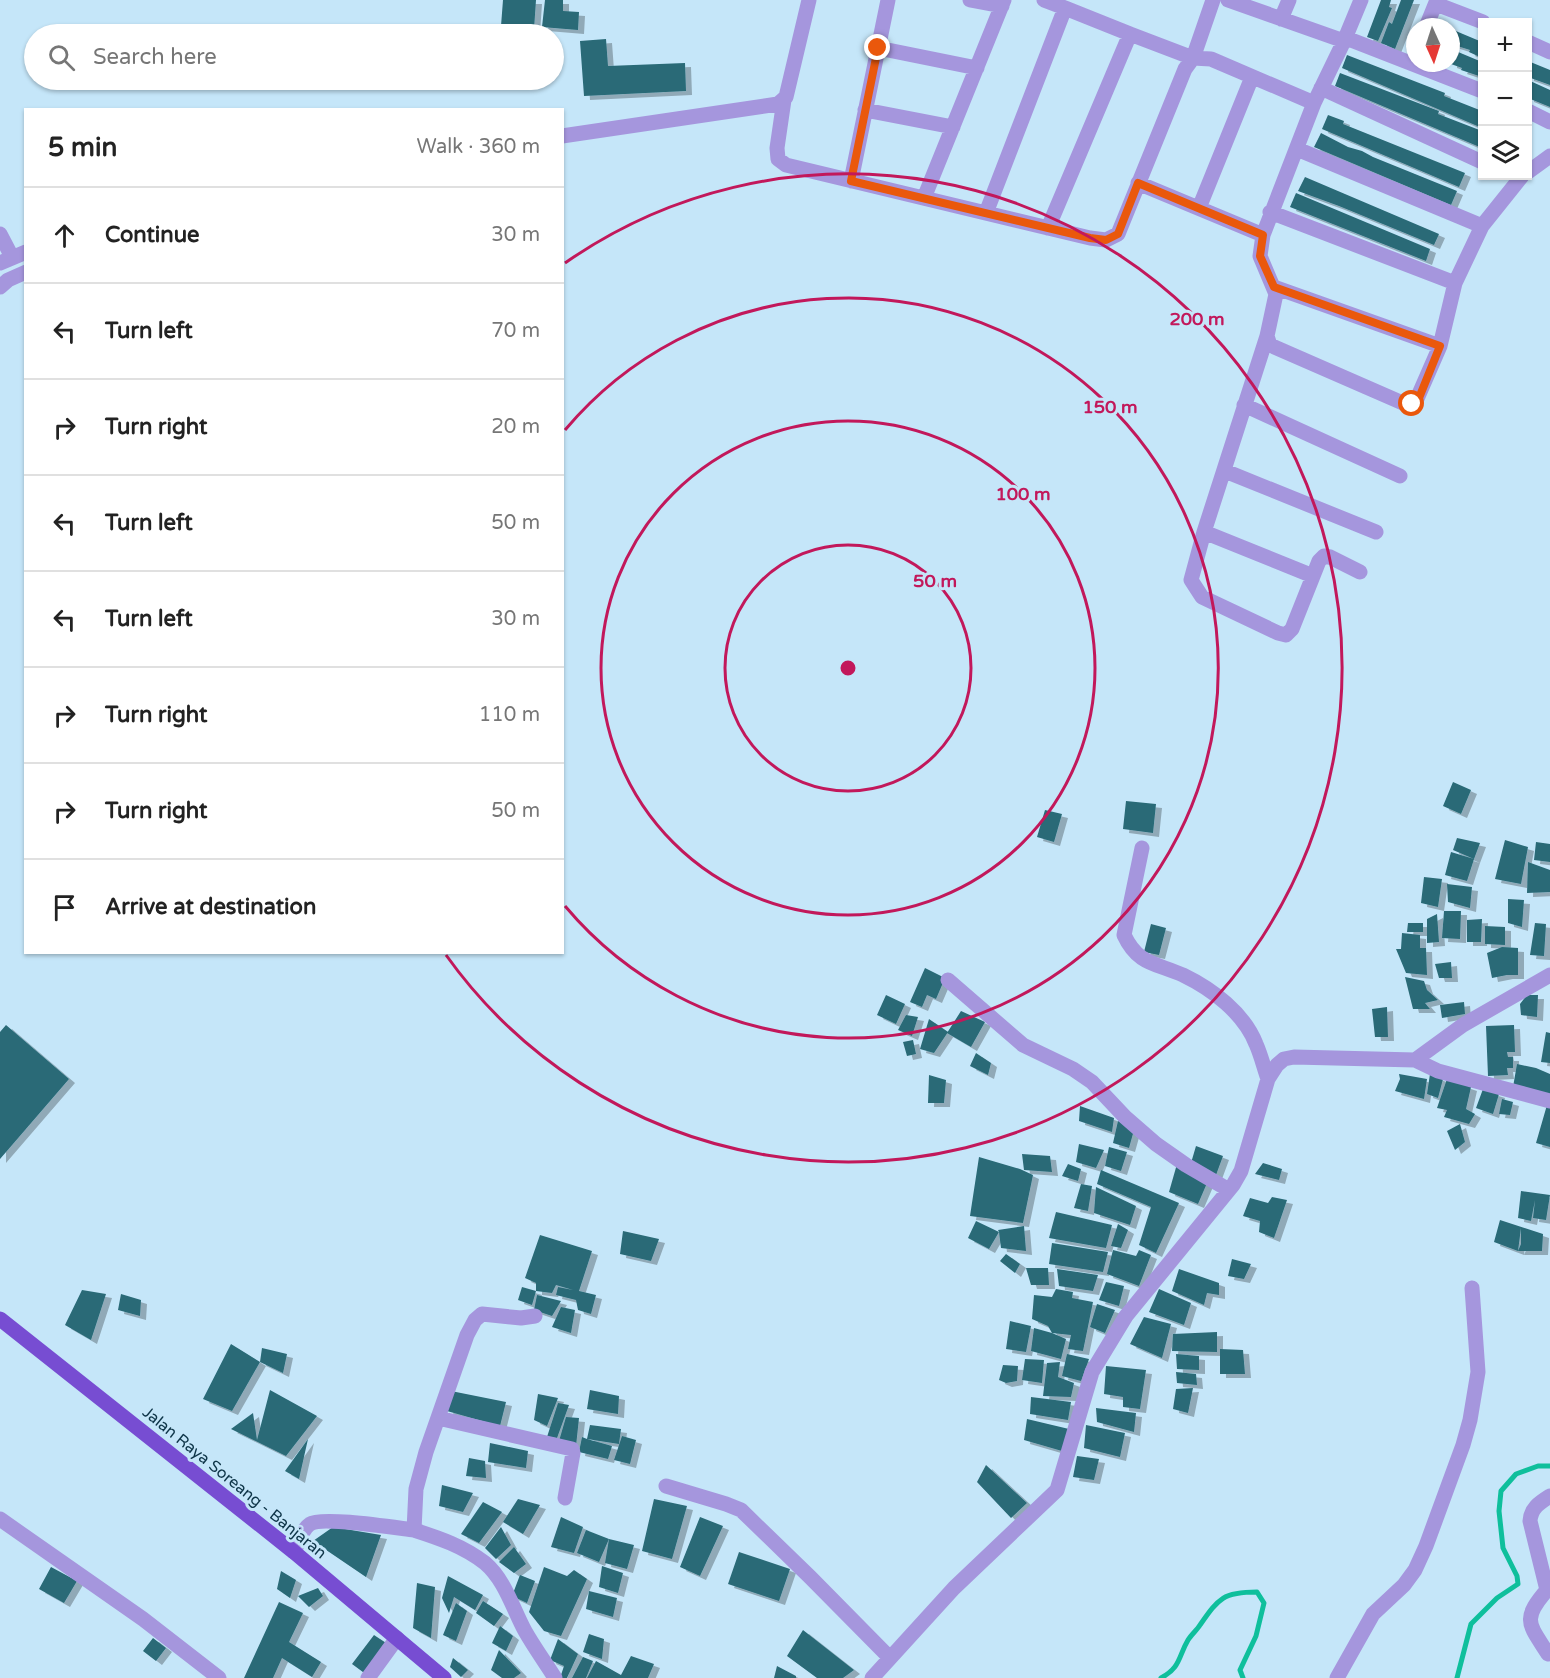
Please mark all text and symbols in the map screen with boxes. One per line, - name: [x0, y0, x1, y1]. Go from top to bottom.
- north arrow: [1406, 18, 1460, 72]
- map controls: [1478, 18, 1532, 180]
- button: +: [1478, 18, 1532, 72]
- search box: [24, 24, 564, 90]
- route end: [864, 34, 890, 60]
- icon: search: [45, 41, 78, 74]
- text: Search here: [93, 44, 217, 70]
- button: −: [1478, 72, 1532, 126]
- button: layers: [1478, 126, 1532, 180]
- text: 5 min: [48, 132, 117, 163]
- text: Walk · 360 m: [417, 135, 540, 159]
- icon: ahead: [48, 219, 81, 252]
- text: Continue: [105, 222, 200, 248]
- text: 30 m: [491, 223, 540, 247]
- text: 200 m: [1169, 308, 1225, 330]
- icon: left: [48, 315, 81, 348]
- text: Turn left: [105, 318, 193, 344]
- text: 70 m: [491, 319, 540, 343]
- route start: [1398, 390, 1424, 416]
- text: 150 m: [1082, 396, 1138, 418]
- icon: right: [48, 411, 81, 444]
- text: Turn right: [105, 414, 207, 440]
- text: 20 m: [491, 415, 540, 439]
- text: 100 m: [995, 483, 1051, 505]
- icon: left: [48, 507, 81, 540]
- text: Turn left: [105, 510, 193, 536]
- text: 50 m: [491, 511, 540, 535]
- text: 50 m: [913, 570, 957, 592]
- icon: left: [48, 603, 81, 636]
- text: Turn left: [105, 606, 193, 632]
- text: 30 m: [491, 607, 540, 631]
- centre of rings: [838, 658, 858, 678]
- icon: right: [48, 699, 81, 732]
- text: Turn right: [105, 702, 207, 728]
- text: 110 m: [479, 703, 540, 727]
- icon: right: [48, 795, 81, 828]
- text: Turn right: [105, 798, 207, 824]
- text: 50 m: [491, 799, 540, 823]
- icon: arrive: [48, 891, 81, 924]
- text: Arrive at destination: [105, 894, 316, 920]
- street label: Jalan Raya Soreang - Banjaran: [138, 1402, 330, 1563]

